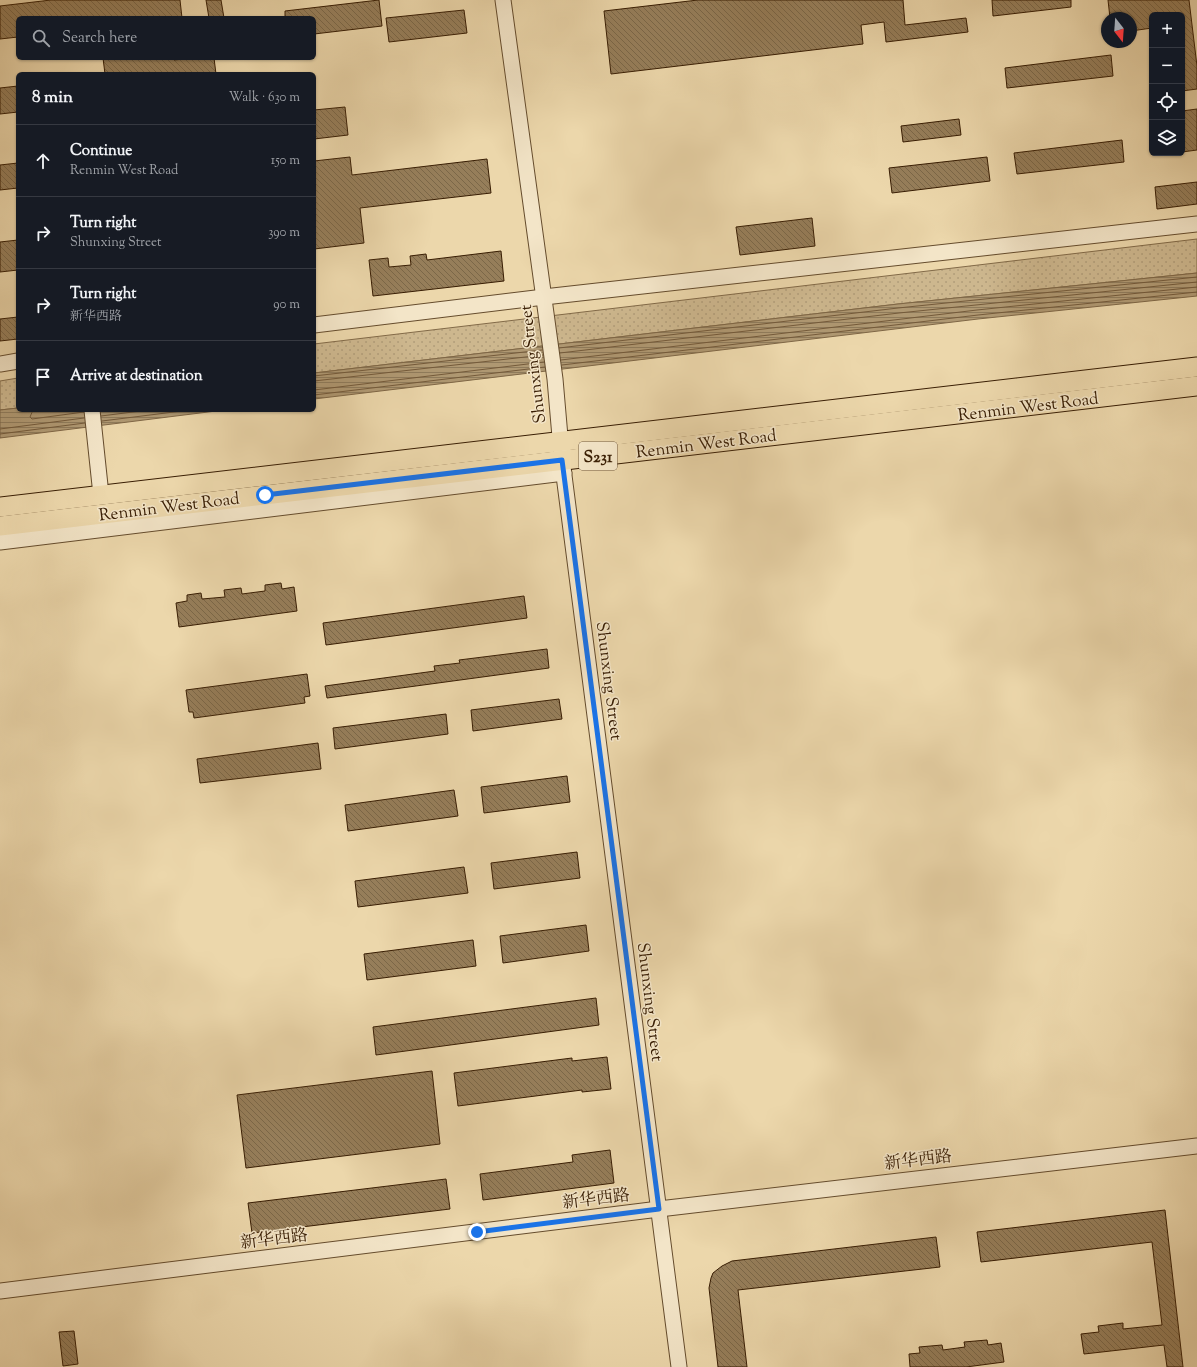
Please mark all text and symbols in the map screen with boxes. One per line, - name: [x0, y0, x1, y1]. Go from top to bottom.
- north arrow: [1101, 12, 1137, 48]
- map controls: [1149, 12, 1185, 156]
- button: +: [1149, 12, 1185, 48]
- search box: [16, 16, 316, 60]
- icon: search: [30, 27, 52, 49]
- text: Search here: [62, 28, 137, 49]
- button: −: [1149, 48, 1185, 84]
- button: locate: [1149, 84, 1185, 120]
- text: 8 min: [32, 86, 73, 110]
- text: Walk · 630 m: [229, 89, 300, 107]
- button: layers: [1149, 120, 1185, 156]
- text: Continue: [70, 141, 132, 162]
- icon: ahead: [32, 150, 54, 172]
- text: 150 m: [271, 152, 300, 170]
- text: Renmin West Road: [70, 162, 178, 180]
- text: Turn right: [70, 213, 136, 234]
- icon: right: [32, 222, 54, 244]
- text: 390 m: [268, 224, 300, 242]
- text: Shunxing Street: [70, 234, 161, 252]
- text: Turn right: [70, 284, 136, 305]
- icon: right: [32, 294, 54, 316]
- text: 90 m: [273, 296, 300, 314]
- street label: Shunxing Street: [515, 303, 553, 425]
- text: 新华西路: [70, 308, 122, 326]
- icon: arrive: [32, 366, 54, 388]
- text: Arrive at destination: [70, 366, 203, 387]
- street label: Renmin West Road: [956, 387, 1100, 429]
- street label: Renmin West Road: [634, 424, 778, 466]
- road number: S231: [579, 442, 617, 470]
- route start: [256, 486, 274, 504]
- street label: Renmin West Road: [97, 487, 241, 529]
- street label: Shunxing Street: [589, 620, 627, 742]
- street label: Shunxing Street: [630, 941, 668, 1063]
- street label: 新华西路: [883, 1145, 953, 1177]
- street label: 新华西路: [561, 1184, 631, 1216]
- route end: [468, 1223, 486, 1241]
- street label: 新华西路: [239, 1224, 309, 1256]

